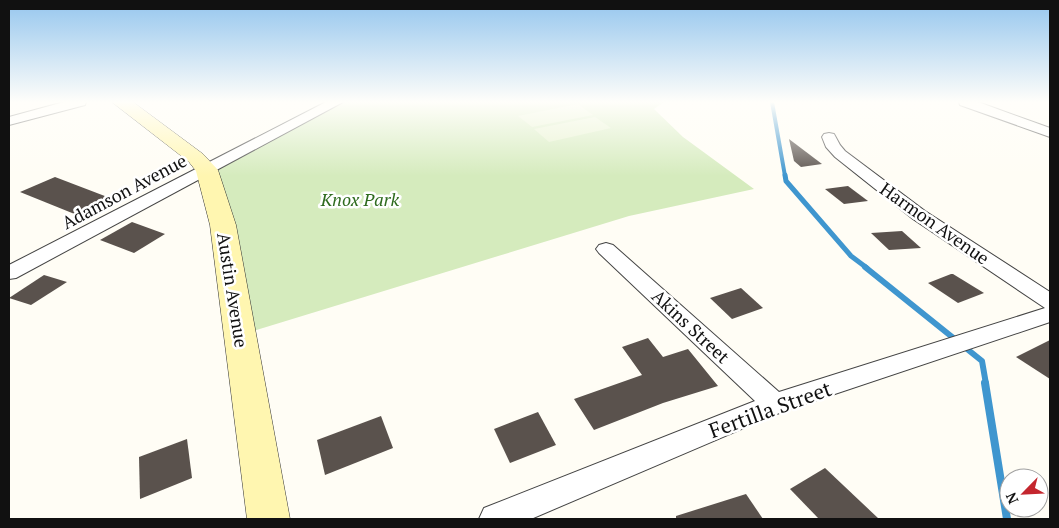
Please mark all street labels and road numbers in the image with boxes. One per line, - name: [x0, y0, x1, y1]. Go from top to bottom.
- street label: Adamson Avenue: [57, 148, 191, 234]
- street label: Harmon Avenue: [876, 176, 994, 270]
- street label: Austin Avenue: [212, 231, 254, 349]
- street label: Akins Street: [647, 284, 735, 368]
- street label: Fertilla Street: [705, 374, 835, 444]

